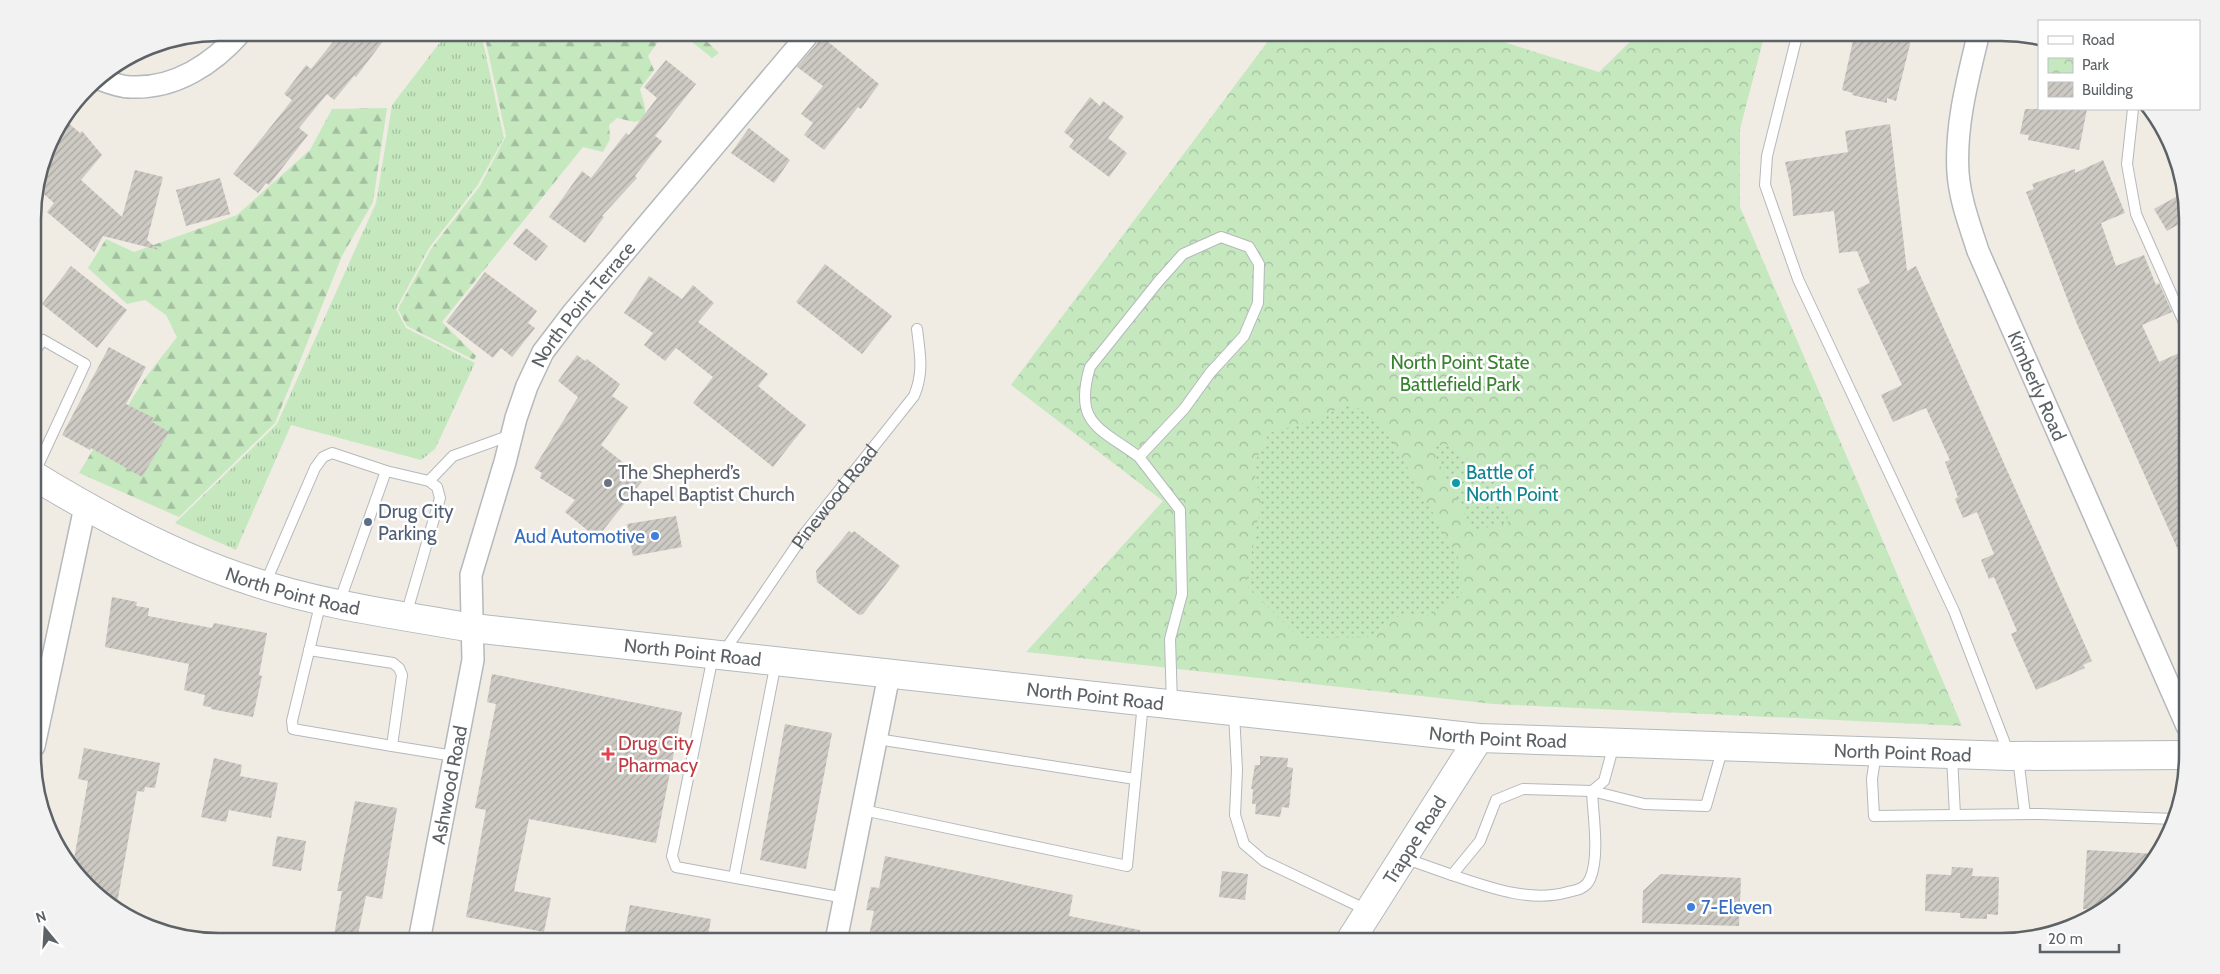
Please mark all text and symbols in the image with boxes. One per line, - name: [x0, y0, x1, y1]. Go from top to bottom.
- legend: [2038, 20, 2200, 110]
- text: Road: [2082, 31, 2115, 49]
- text: Park: [2082, 56, 2109, 74]
- text: Building: [2082, 81, 2133, 99]
- street label: North Point Terrace: [527, 237, 640, 371]
- street label: Kimberly Road: [2003, 327, 2071, 444]
- park label: North Point State Battlefield Park: [1391, 351, 1530, 396]
- street label: Pinewood Road: [787, 440, 883, 553]
- place label: The Shepherd’s Chapel Baptist Church: [618, 461, 795, 506]
- place label: Battle of North Point: [1466, 461, 1559, 506]
- marker: The Shepherd’s Chapel Baptist Church: [602, 477, 614, 489]
- marker: Battle of North Point: [1450, 477, 1462, 489]
- place label: Drug City Parking: [378, 500, 454, 545]
- marker: Drug City Parking: [362, 516, 374, 528]
- place label: Aud Automotive: [514, 525, 645, 548]
- marker: Aud Automotive: [649, 530, 661, 542]
- street label: North Point Road: [222, 562, 362, 620]
- street label: North Point Road: [623, 634, 762, 671]
- street label: North Point Road: [1025, 678, 1165, 715]
- street label: North Point Road: [1428, 722, 1567, 753]
- street label: Ashwood Road: [427, 724, 472, 846]
- place label: Drug City Pharmacy: [618, 732, 699, 777]
- street label: North Point Road: [1833, 739, 1972, 767]
- marker: Drug City Pharmacy: [602, 748, 614, 760]
- street label: Trappe Road: [1378, 792, 1451, 888]
- place label: 7-Eleven: [1701, 896, 1772, 919]
- marker: 7-Eleven: [1685, 901, 1697, 913]
- north arrow: [20, 904, 70, 954]
- text: N: [33, 907, 48, 927]
- scale bar: [2040, 922, 2119, 954]
- text: 20 m: [2048, 930, 2083, 948]

